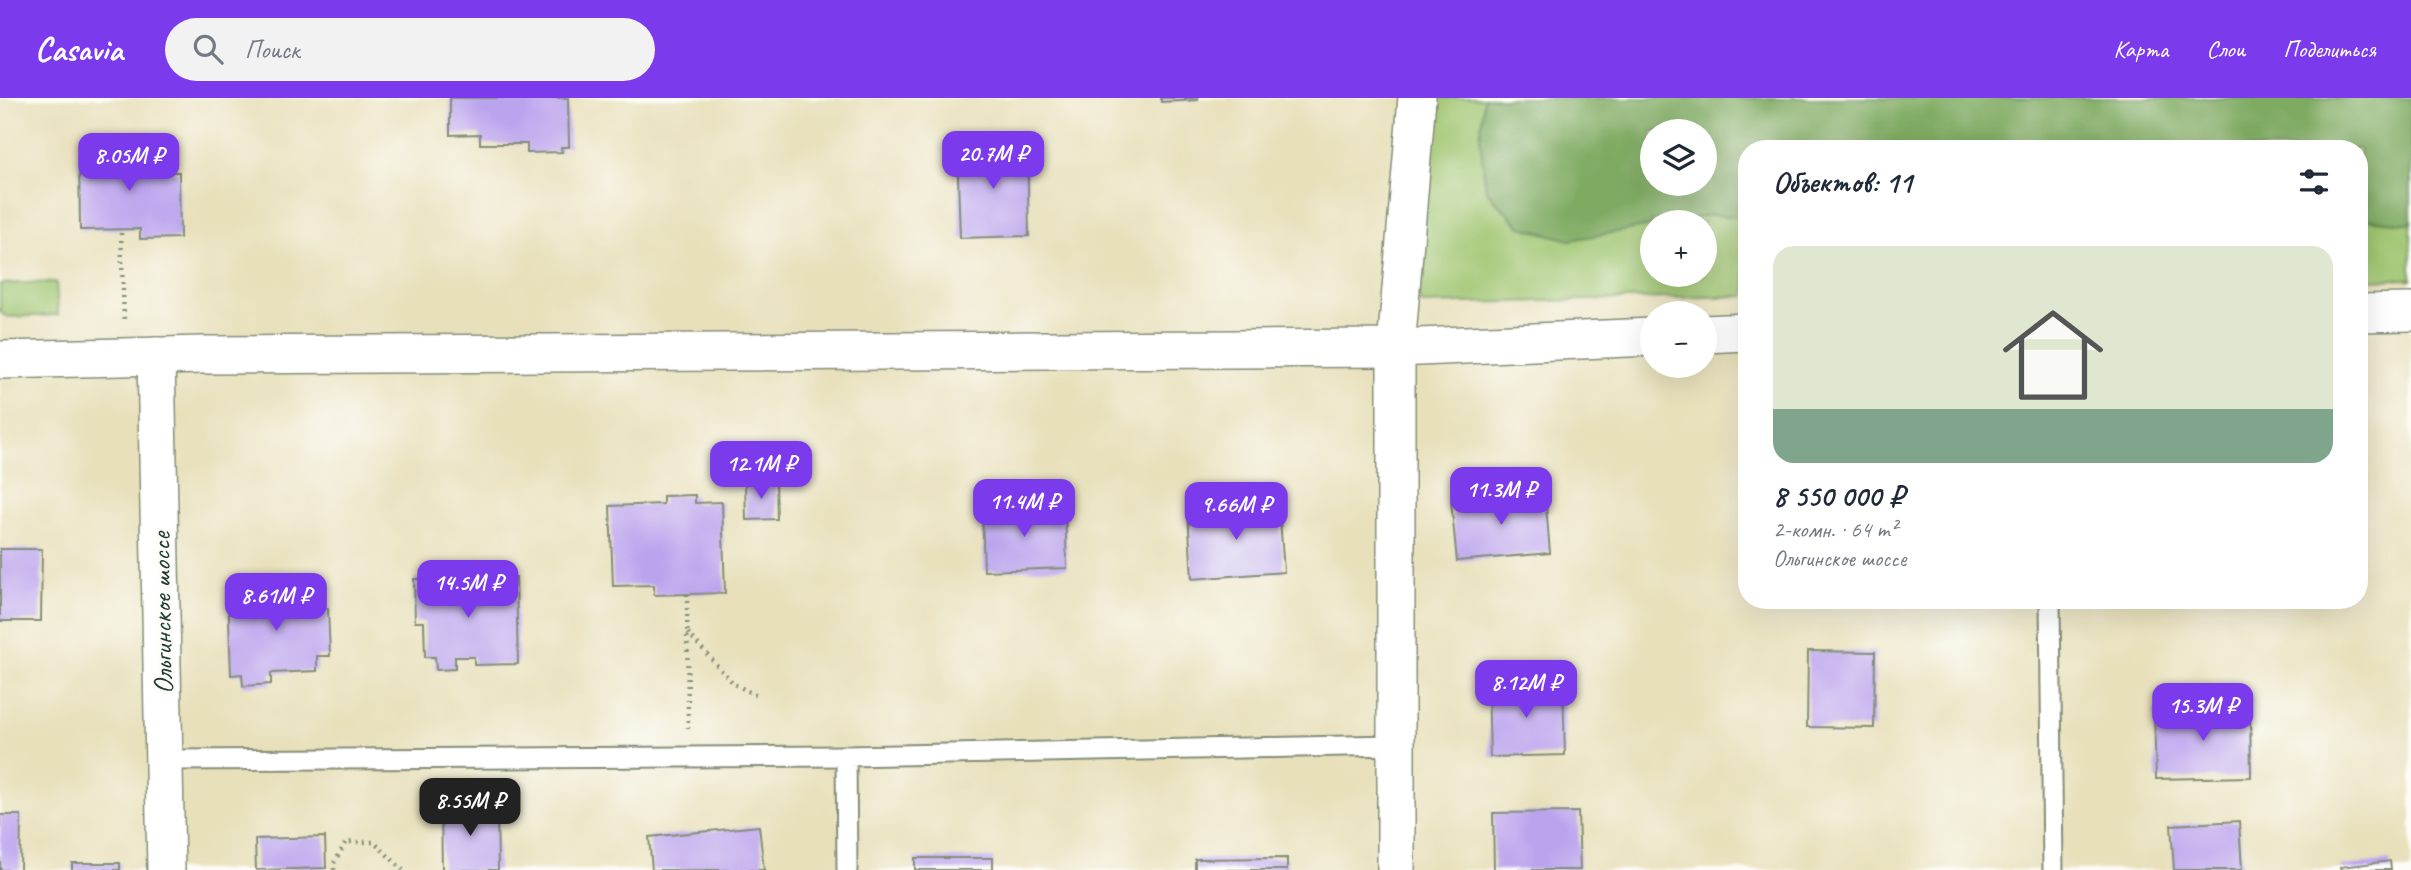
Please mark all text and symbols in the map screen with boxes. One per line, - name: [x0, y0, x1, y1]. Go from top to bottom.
- search box: [165, 18, 655, 81]
- text: Casavia: [35, 28, 123, 70]
- icon: search: [189, 30, 227, 68]
- text: Поиск: [245, 33, 300, 66]
- text: Карта: [2114, 34, 2168, 64]
- text: Слои: [2206, 34, 2245, 64]
- text: Поделиться: [2283, 34, 2376, 64]
- map controls: [1640, 119, 1717, 378]
- button: layers: [1640, 119, 1717, 196]
- pin: 20.7M ₽: [928, 132, 1058, 191]
- pin: 8.05M ₽: [64, 134, 194, 193]
- text: 20.7M ₽: [958, 139, 1028, 168]
- text: 8.05M ₽: [94, 141, 164, 170]
- text: Объектов: 11: [1773, 163, 1912, 201]
- icon: filters: [2295, 163, 2333, 201]
- button: +: [1640, 210, 1717, 287]
- icon: home: [1990, 292, 2116, 418]
- button: −: [1640, 301, 1717, 378]
- pin: 12.1M ₽: [696, 442, 826, 501]
- text: 12.1M ₽: [726, 449, 796, 478]
- pin: 11.3M ₽: [1436, 468, 1566, 527]
- text: 11.3M ₽: [1466, 475, 1536, 504]
- text: 8 550 000 ₽: [1773, 477, 1904, 515]
- pin: 11.4M ₽: [959, 480, 1089, 539]
- pin: 9.66M ₽: [1171, 482, 1301, 542]
- text: 11.4M ₽: [989, 487, 1059, 516]
- text: 9.66M ₽: [1201, 490, 1271, 519]
- text: 2-комн. · 64 m²: [1773, 515, 1897, 544]
- street label: Ольгинское шоссе: [143, 530, 180, 694]
- text: Ольгинское шоссе: [1773, 544, 1906, 573]
- pin: 14.5M ₽: [403, 560, 533, 620]
- text: 14.5M ₽: [433, 568, 503, 597]
- pin: 8.61M ₽: [211, 574, 341, 633]
- text: 8.61M ₽: [241, 581, 311, 610]
- pin: 8.12M ₽: [1461, 660, 1591, 720]
- text: 8.12M ₽: [1491, 668, 1561, 697]
- pin: 15.3M ₽: [2138, 684, 2268, 743]
- text: 15.3M ₽: [2168, 691, 2238, 720]
- pin: 8.55M ₽: [405, 778, 535, 838]
- text: 8.55M ₽: [435, 786, 505, 815]

